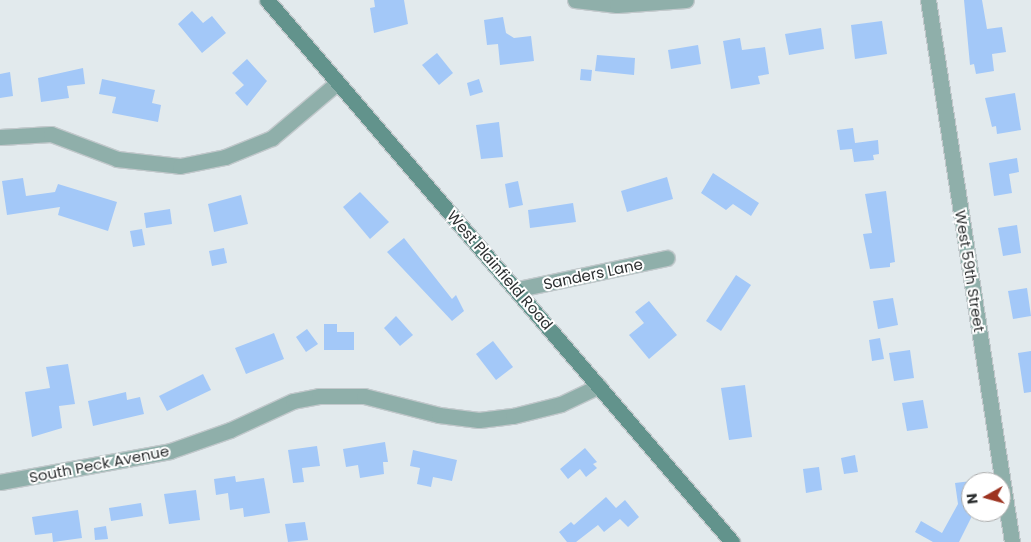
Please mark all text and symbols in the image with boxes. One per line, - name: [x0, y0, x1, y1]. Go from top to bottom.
- street label: West Plainfield Road: [443, 207, 557, 333]
- street label: West 59th Street: [951, 209, 989, 333]
- street label: Sanders Lane: [542, 255, 644, 293]
- street label: South Peck Avenue: [27, 442, 171, 486]
- north arrow: [961, 472, 1011, 522]
- text: N: [962, 492, 983, 505]

